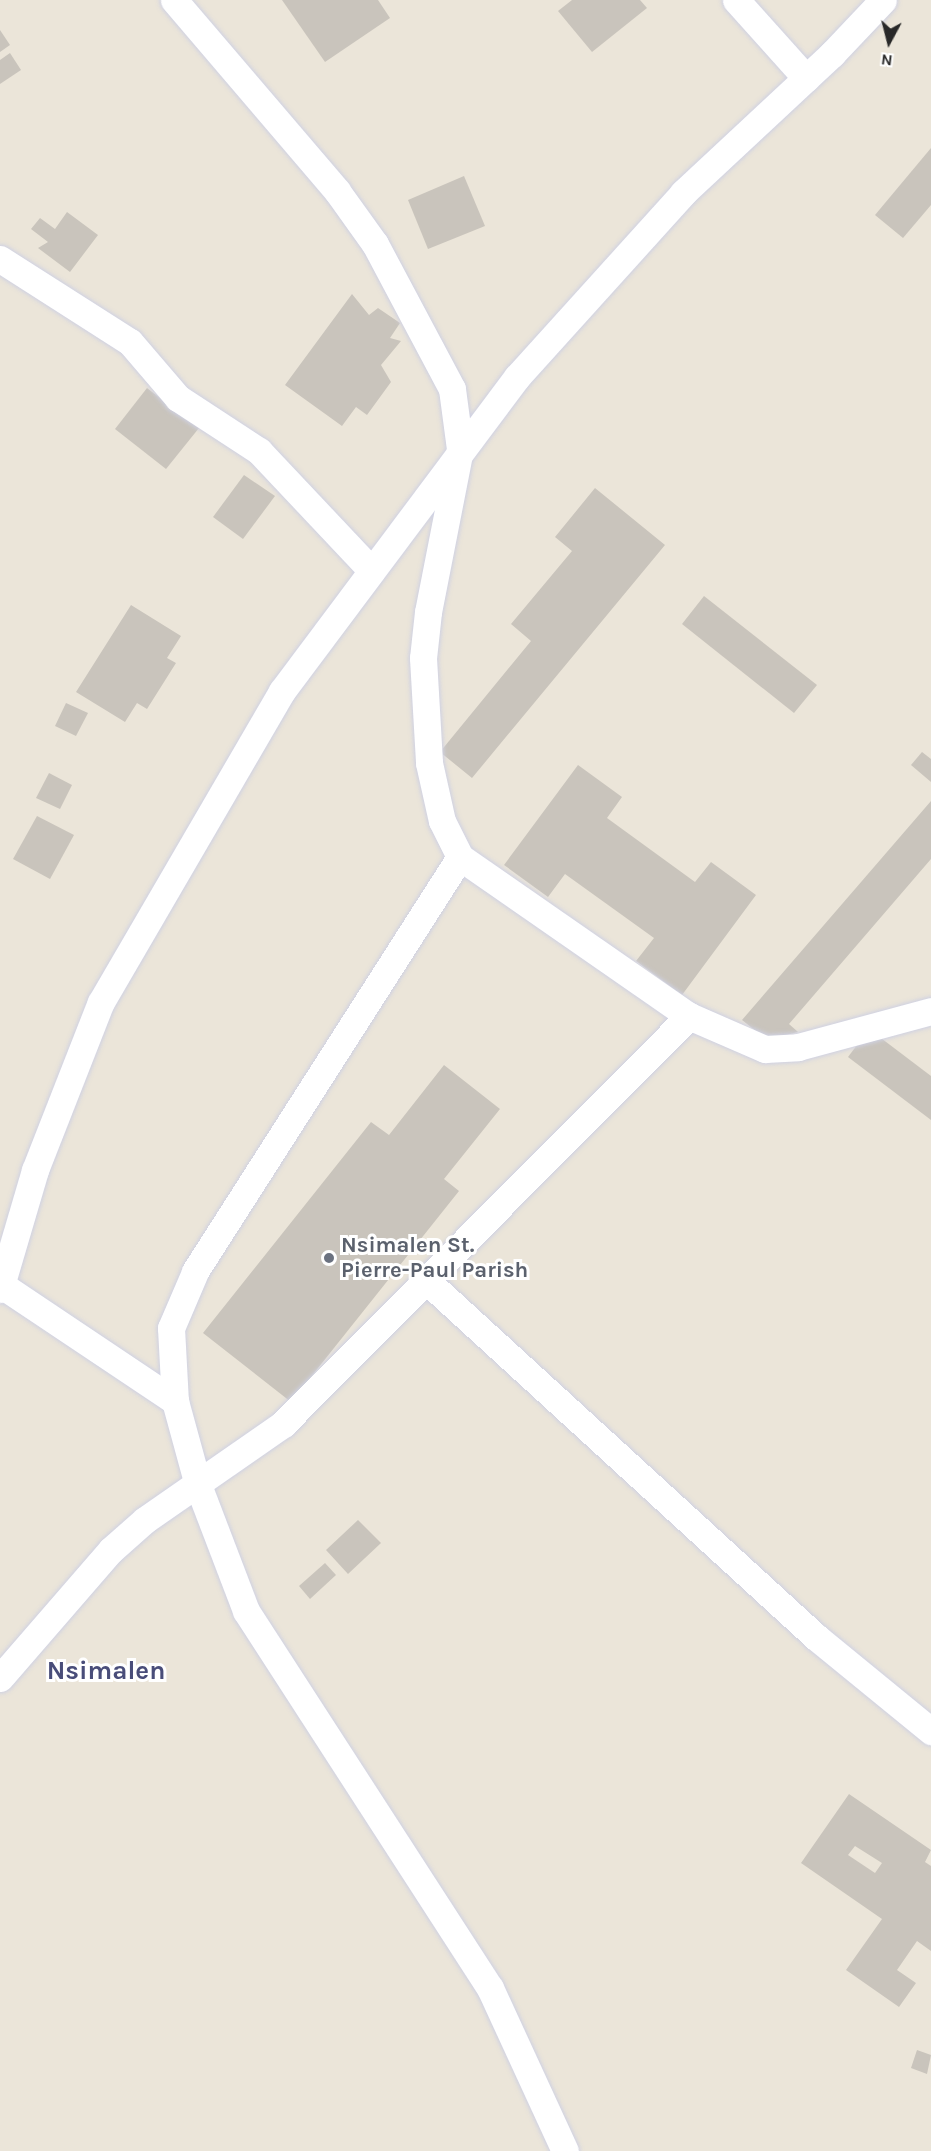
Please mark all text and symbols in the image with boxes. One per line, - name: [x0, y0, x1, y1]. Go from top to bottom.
- north arrow: [859, 12, 919, 72]
- text: N: [880, 50, 894, 70]
- place label: Nsimalen St. Pierre-Paul Parish: [341, 1232, 528, 1284]
- marker: Nsimalen St. Pierre-Paul Parish: [322, 1251, 336, 1265]
- district label: Nsimalen: [47, 1655, 165, 1687]

